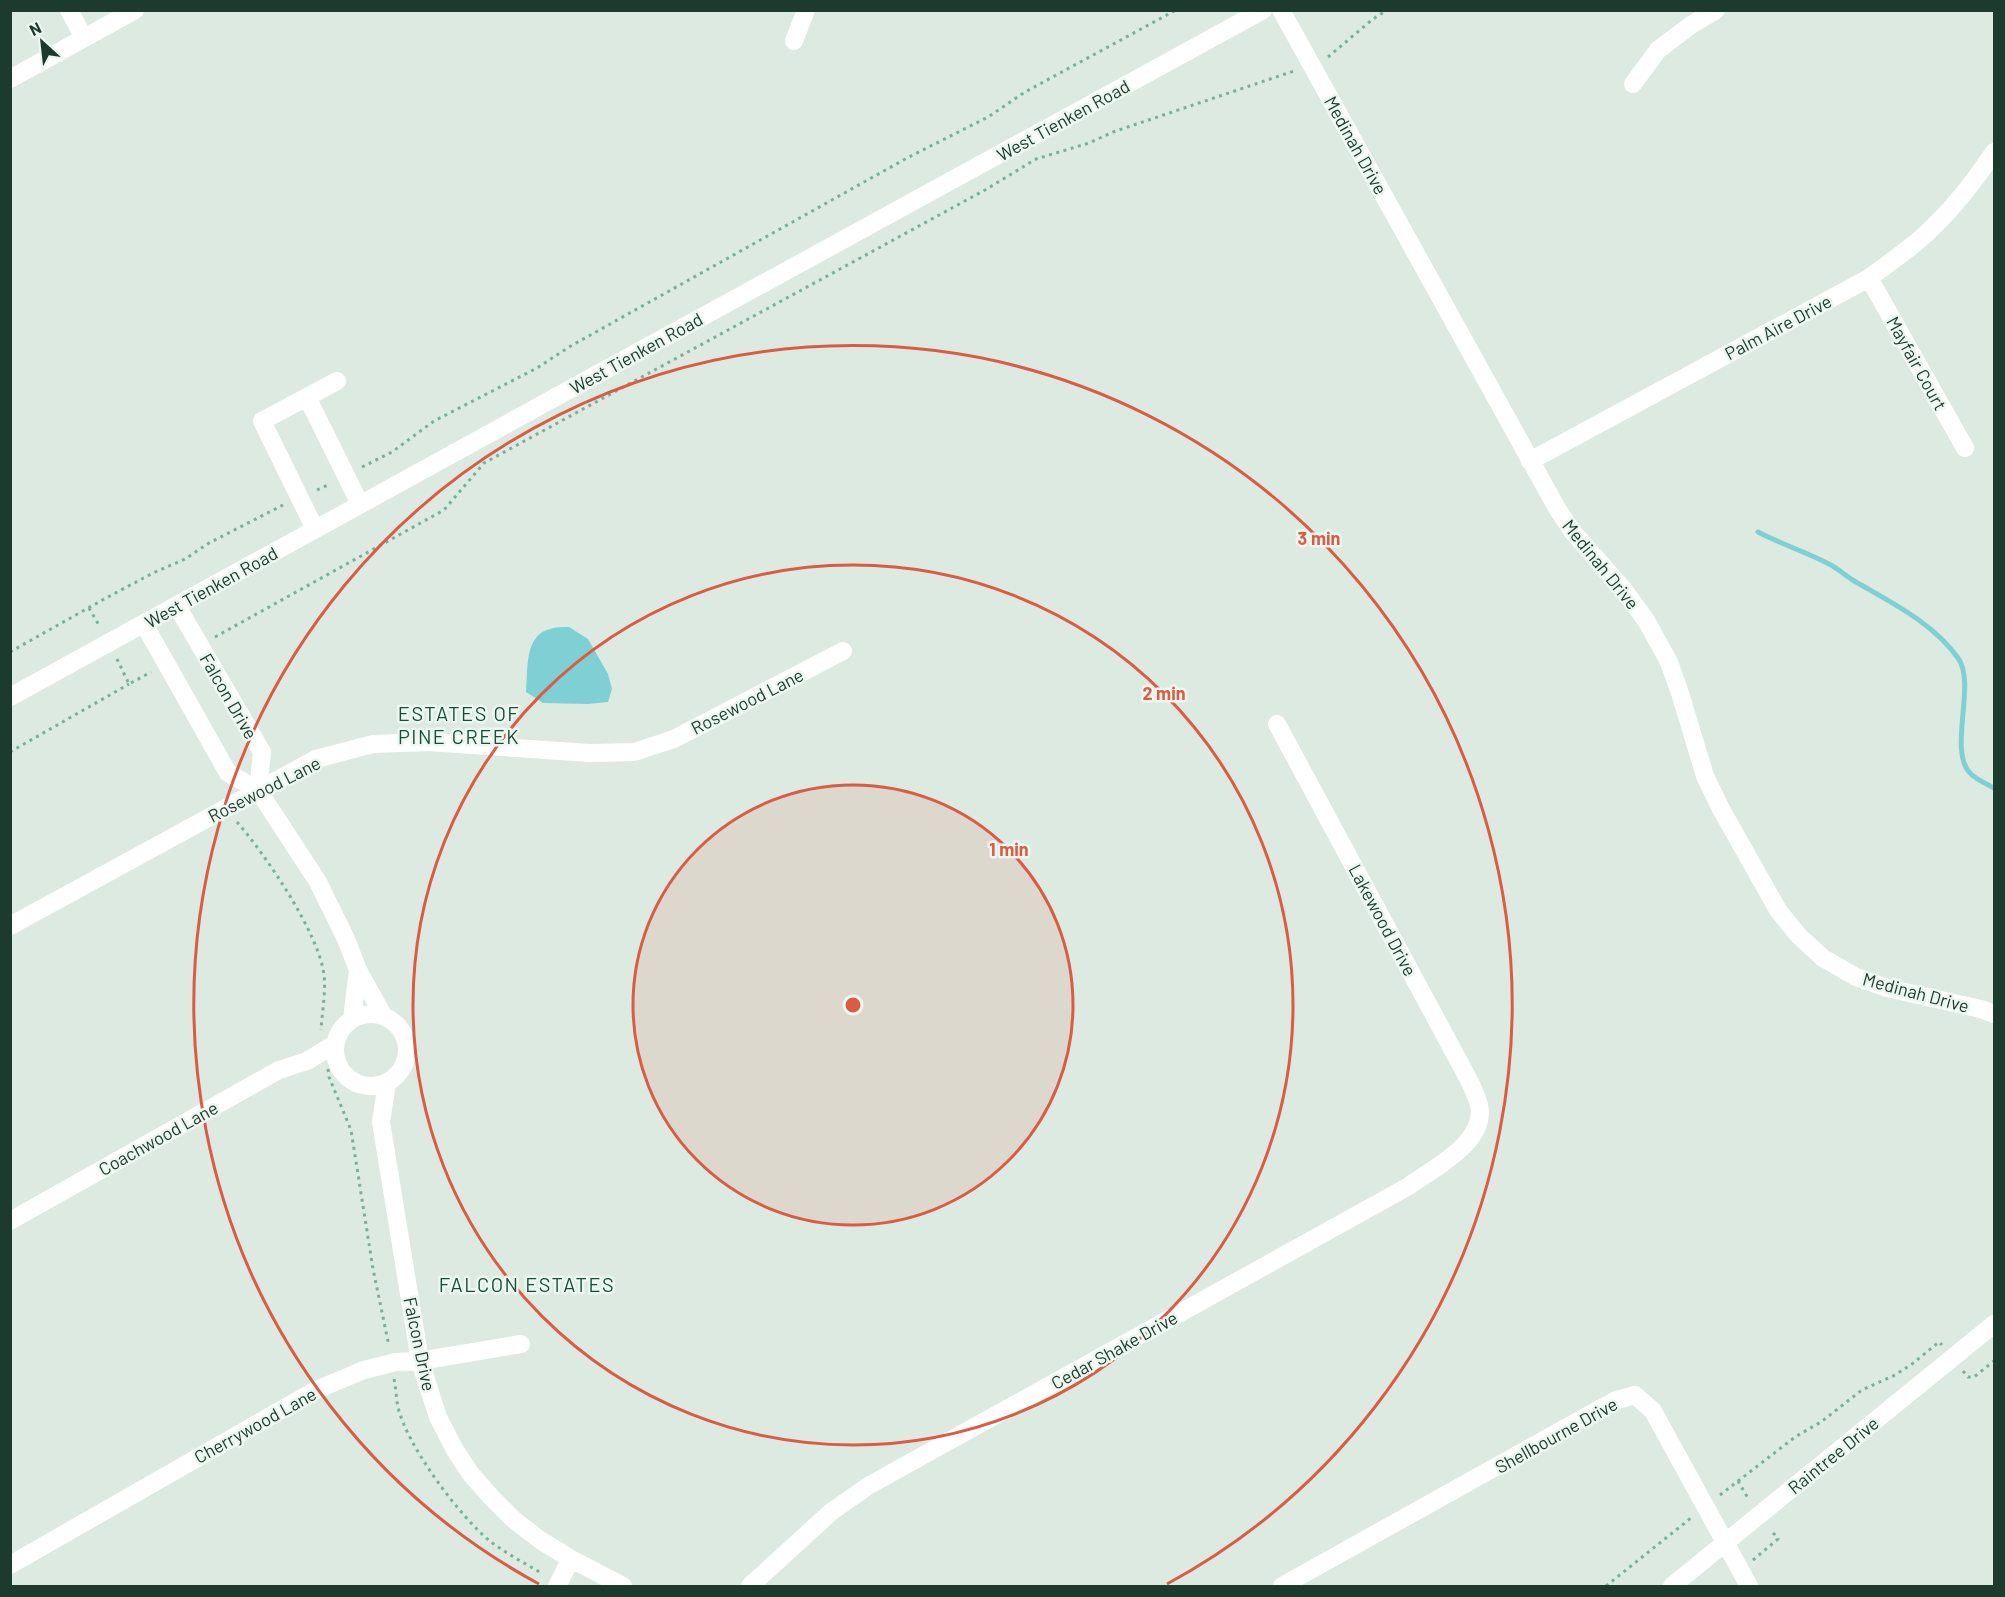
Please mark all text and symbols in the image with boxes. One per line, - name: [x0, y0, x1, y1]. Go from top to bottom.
- north arrow: [12, 12, 72, 72]
- text: N: [26, 17, 44, 39]
- street label: West Tienken Road: [993, 74, 1133, 166]
- street label: Medinah Drive: [1320, 92, 1392, 198]
- street label: Palm Aire Drive: [1721, 290, 1835, 364]
- street label: West Tienken Road: [566, 307, 706, 399]
- street label: Mayfair Court: [1882, 312, 1952, 414]
- street label: Medinah Drive: [1558, 515, 1644, 613]
- text: 3 min: [1298, 527, 1340, 549]
- street label: West Tienken Road: [141, 541, 281, 633]
- street label: Falcon Drive: [196, 649, 262, 743]
- street label: Rosewood Lane: [687, 663, 807, 739]
- text: 2 min: [1142, 682, 1186, 704]
- district label: ESTATES OF PINE CREEK: [398, 701, 520, 748]
- street label: Rosewood Lane: [204, 751, 324, 827]
- text: 1 min: [989, 838, 1029, 860]
- street label: Lakewood Drive: [1344, 860, 1422, 980]
- street label: Medinah Drive: [1860, 967, 1972, 1017]
- centre of rings: [843, 995, 863, 1015]
- street label: Coachwood Lane: [94, 1096, 222, 1180]
- district label: FALCON ESTATES: [439, 1272, 615, 1296]
- street label: Falcon Drive: [399, 1295, 441, 1393]
- street label: Cedar Shake Drive: [1047, 1306, 1181, 1394]
- street label: Cherrywood Lane: [190, 1382, 320, 1468]
- street label: Shellbourne Drive: [1491, 1392, 1621, 1478]
- street label: Raintree Drive: [1783, 1412, 1883, 1498]

